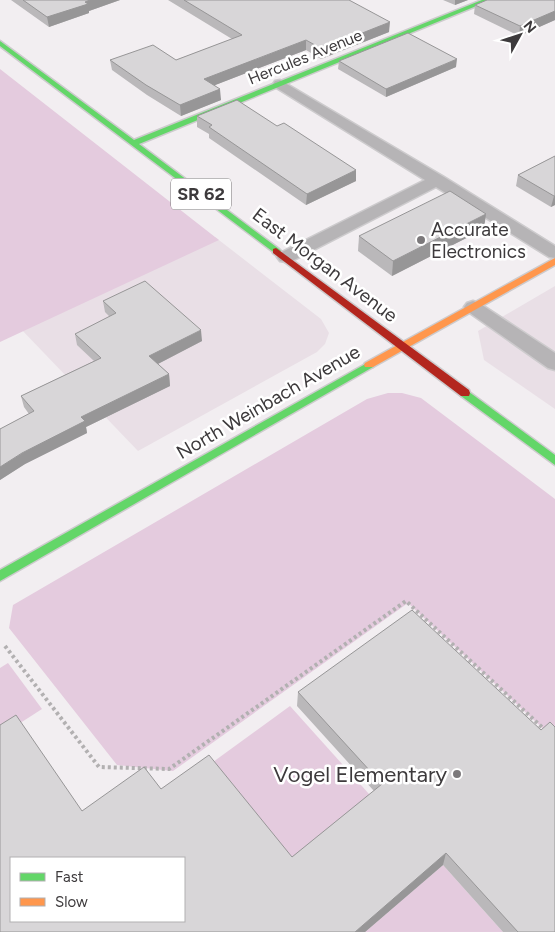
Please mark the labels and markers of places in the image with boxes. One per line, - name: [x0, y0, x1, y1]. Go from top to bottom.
- place label: Accurate Electronics: [431, 218, 526, 263]
- marker: Accurate Electronics: [415, 234, 427, 246]
- place label: Vogel Elementary: [273, 761, 447, 788]
- marker: Vogel Elementary: [451, 768, 463, 780]

